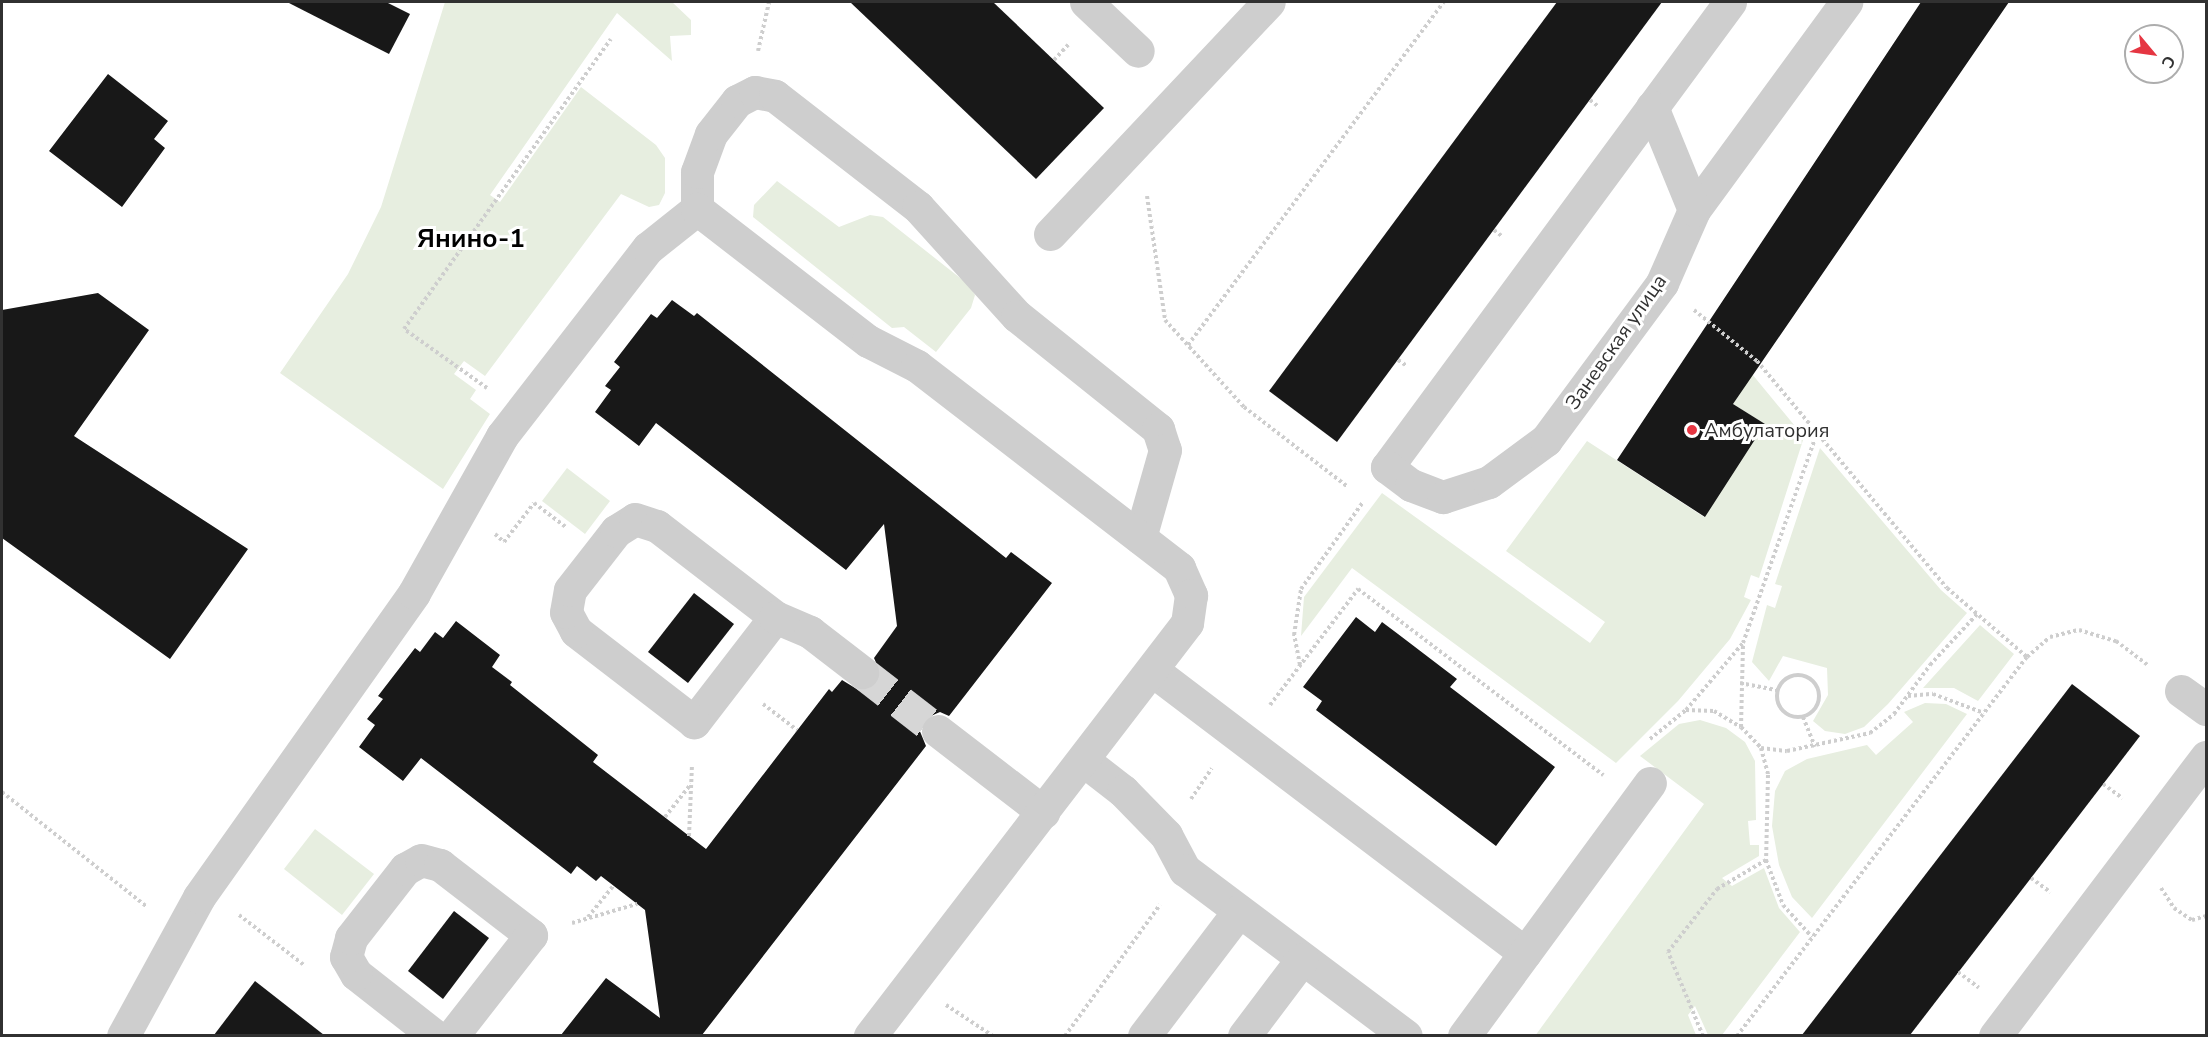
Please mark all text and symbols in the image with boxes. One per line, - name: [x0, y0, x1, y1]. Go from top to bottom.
- north arrow: [2124, 24, 2184, 84]
- text: С: [2156, 52, 2180, 72]
- district label: Янино-1: [417, 223, 525, 255]
- street label: Заневская улица: [1560, 270, 1672, 414]
- place label: Амбулатория: [1704, 418, 1830, 442]
- marker: Амбулатория: [1685, 423, 1699, 437]

